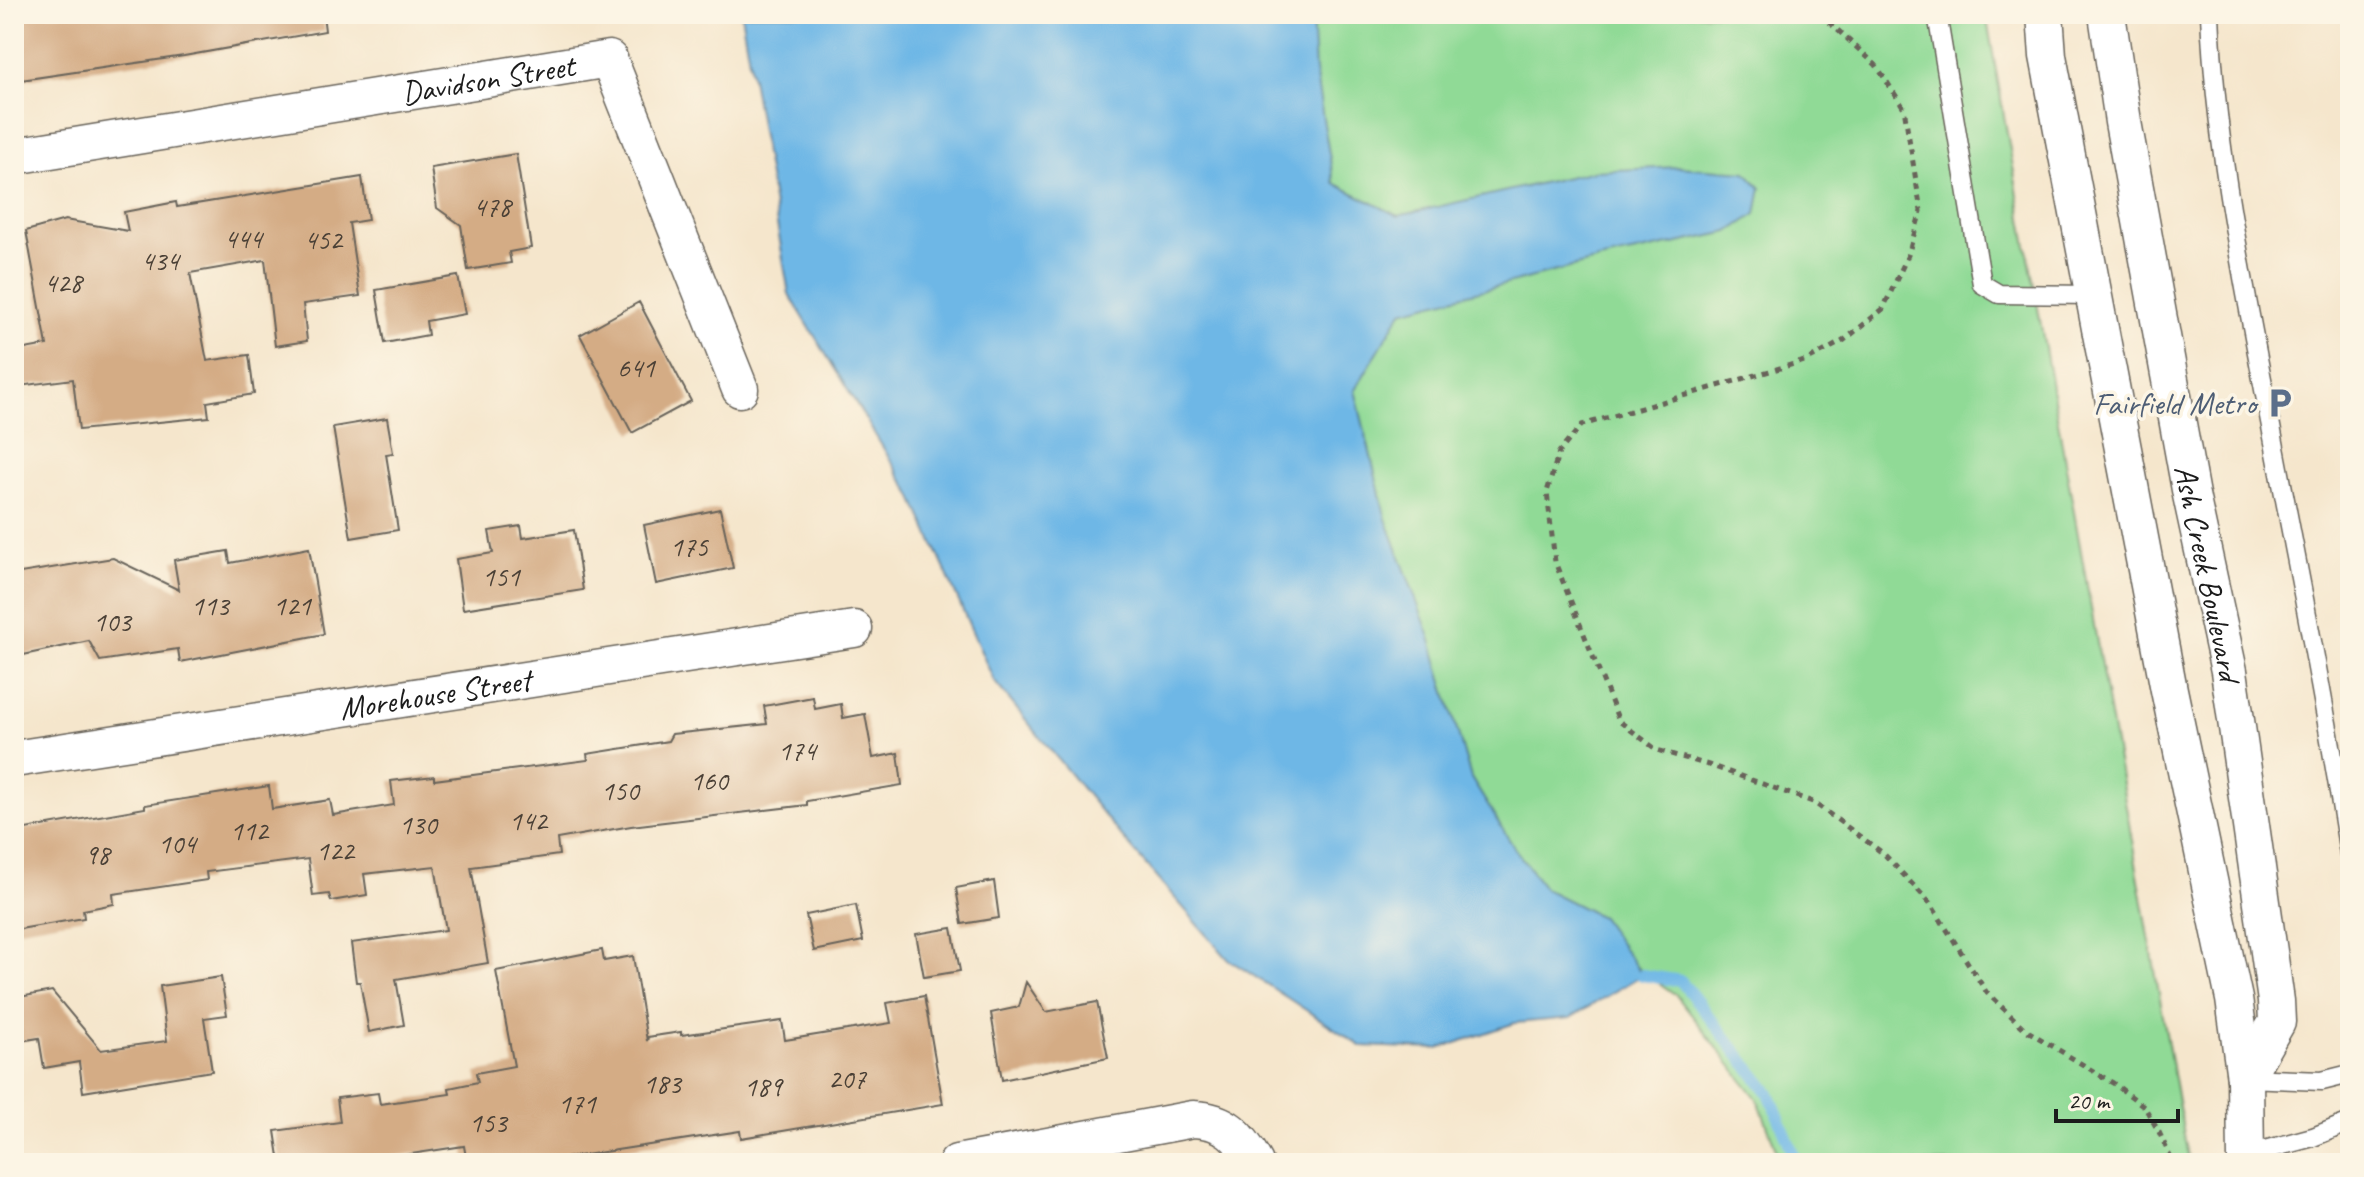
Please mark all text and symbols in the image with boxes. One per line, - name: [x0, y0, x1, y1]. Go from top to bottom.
- street label: Davidson Street: [398, 44, 581, 114]
- house number: 478: [473, 189, 513, 224]
- house number: 444: [224, 221, 264, 256]
- house number: 452: [304, 222, 344, 257]
- house number: 434: [141, 243, 181, 278]
- house number: 428: [44, 265, 84, 300]
- house number: 641: [617, 350, 656, 385]
- place label: Fairfield Metro: [2093, 383, 2260, 424]
- parking icon: Fairfield Metro: [2263, 386, 2297, 420]
- street label: Ash Creek Boulevard: [2165, 462, 2251, 688]
- house number: 175: [670, 529, 709, 564]
- house number: 151: [482, 559, 521, 594]
- house number: 113: [191, 588, 231, 623]
- house number: 121: [273, 588, 312, 623]
- house number: 103: [93, 604, 133, 639]
- street label: Morehouse Street: [337, 659, 538, 729]
- house number: 174: [778, 733, 818, 768]
- house number: 160: [690, 763, 730, 798]
- house number: 150: [601, 773, 641, 808]
- house number: 142: [509, 803, 549, 838]
- house number: 130: [399, 807, 439, 842]
- house number: 112: [230, 813, 270, 848]
- house number: 104: [158, 826, 198, 861]
- house number: 122: [316, 833, 356, 868]
- house number: 98: [84, 837, 112, 872]
- house number: 207: [828, 1061, 867, 1096]
- house number: 183: [643, 1066, 683, 1101]
- house number: 189: [744, 1069, 784, 1104]
- scale bar: [2056, 1073, 2178, 1123]
- house number: 171: [558, 1086, 597, 1121]
- text: 20 m: [2068, 1086, 2111, 1116]
- house number: 153: [469, 1105, 509, 1140]

